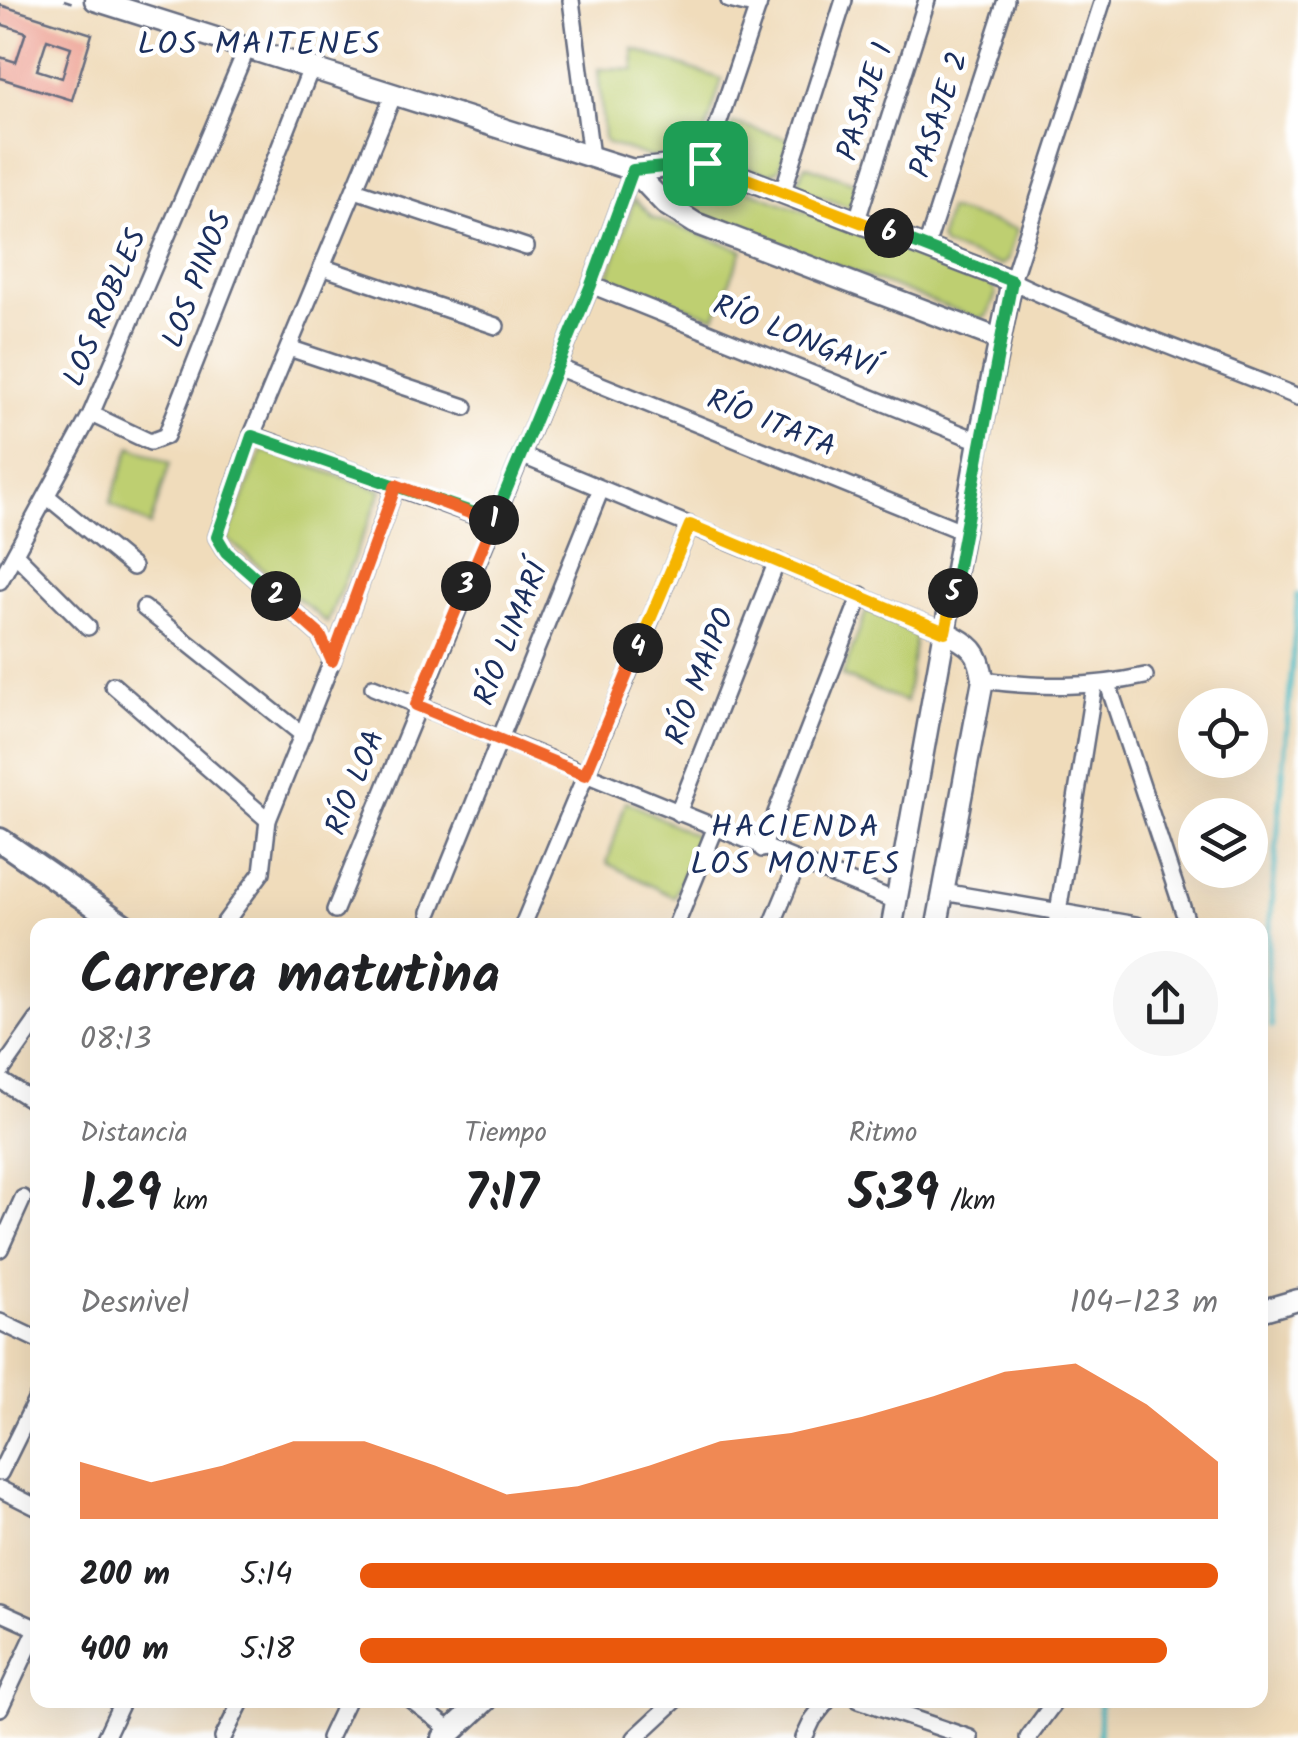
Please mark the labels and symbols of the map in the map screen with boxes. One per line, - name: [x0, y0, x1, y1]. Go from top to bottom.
- district label: LOS MAITENES: [138, 20, 382, 71]
- street label: PASAJE 1: [824, 37, 908, 167]
- street label: PASAJE 2: [897, 46, 983, 184]
- pin: [663, 121, 748, 206]
- street label: LOS PINOS: [150, 205, 246, 355]
- pin: 6: [864, 208, 914, 258]
- street label: LOS ROBLES: [51, 221, 161, 395]
- street label: RÍO LONGAVÍ: [705, 282, 889, 394]
- street label: RÍO ITATA: [699, 376, 843, 472]
- pin: 1: [469, 495, 519, 545]
- street label: RÍO LIMARÍ: [461, 550, 564, 713]
- pin: 3: [441, 561, 491, 611]
- pin: 5: [928, 568, 978, 618]
- pin: 2: [251, 571, 301, 621]
- street label: RÍO MAIPO: [653, 602, 749, 752]
- pin: 4: [613, 623, 663, 673]
- street label: RÍO LOA: [313, 723, 399, 843]
- district label: HACIENDA LOS MONTES: [690, 803, 902, 891]

